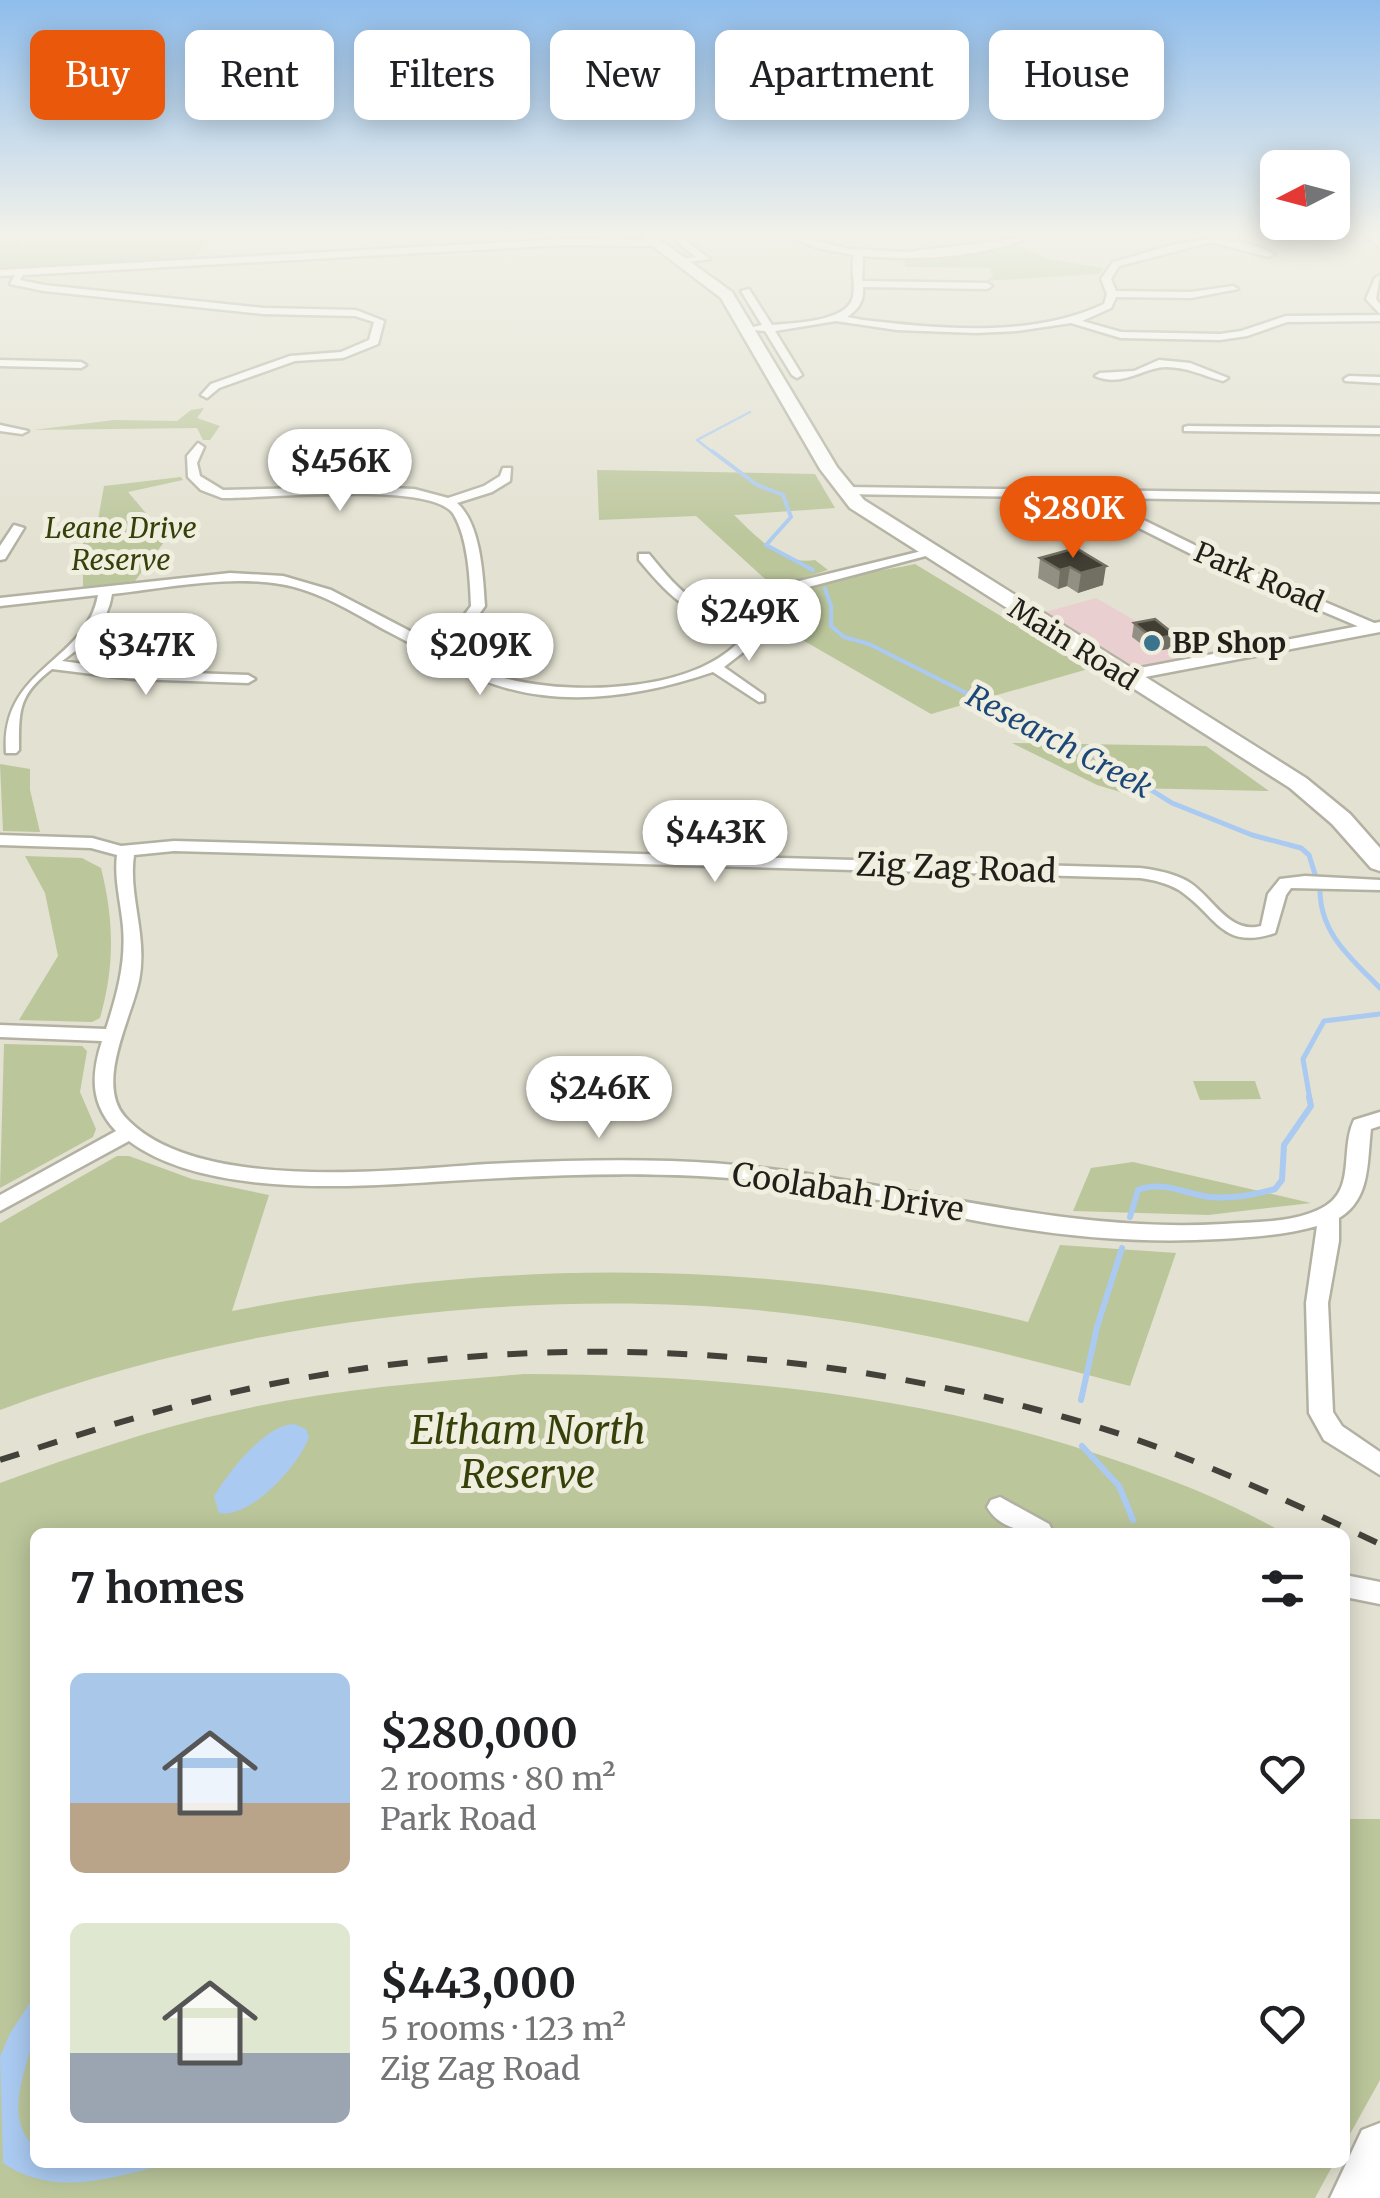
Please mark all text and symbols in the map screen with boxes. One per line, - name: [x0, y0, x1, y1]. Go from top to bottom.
- chip: Buy: [30, 30, 165, 120]
- chip: Rent: [185, 30, 334, 120]
- chip: Filters: [354, 30, 530, 120]
- chip: New: [550, 30, 695, 120]
- chip: Apartment: [715, 30, 969, 120]
- chip: House: [989, 30, 1164, 120]
- north arrow: [1260, 150, 1350, 240]
- map controls: [1260, 150, 1350, 240]
- pin: $456K: [270, 429, 410, 514]
- text: $456K: [290, 441, 390, 481]
- pin: $280K: [1003, 476, 1143, 561]
- text: $280K: [1022, 488, 1124, 528]
- park label: Leane Drive Reserve: [45, 510, 197, 578]
- street label: Park Road: [1189, 534, 1329, 620]
- pin: $249K: [679, 579, 819, 664]
- street label: Main Road: [1002, 590, 1144, 698]
- text: $249K: [699, 591, 799, 631]
- pin: $347K: [76, 613, 216, 698]
- pin: $209K: [410, 613, 550, 698]
- text: $347K: [97, 625, 195, 665]
- text: $209K: [429, 625, 531, 665]
- place label: BP Shop: [1172, 625, 1286, 661]
- marker: BP Shop: [1141, 632, 1163, 654]
- water label: Research Creek: [960, 676, 1159, 806]
- pin: $443K: [645, 800, 785, 885]
- text: $443K: [665, 812, 765, 852]
- street label: Zig Zag Road: [855, 845, 1057, 891]
- pin: $246K: [529, 1056, 669, 1141]
- text: $246K: [548, 1068, 650, 1108]
- street label: Coolabah Drive: [729, 1154, 967, 1230]
- park label: Eltham North Reserve: [411, 1407, 645, 1498]
- icon: filters: [1255, 1561, 1310, 1616]
- text: 7 homes: [70, 1562, 245, 1614]
- text: $280,000: [380, 1707, 578, 1759]
- icon: home: [150, 1713, 270, 1833]
- icon: heart: [1255, 1746, 1310, 1801]
- text: 2 rooms · 80 m²: [380, 1759, 616, 1799]
- text: Park Road: [380, 1799, 536, 1839]
- text: $443,000: [380, 1957, 576, 2009]
- icon: home: [150, 1963, 270, 2083]
- icon: heart: [1255, 1996, 1310, 2051]
- text: 5 rooms · 123 m²: [380, 2009, 626, 2049]
- text: Zig Zag Road: [380, 2049, 580, 2089]

